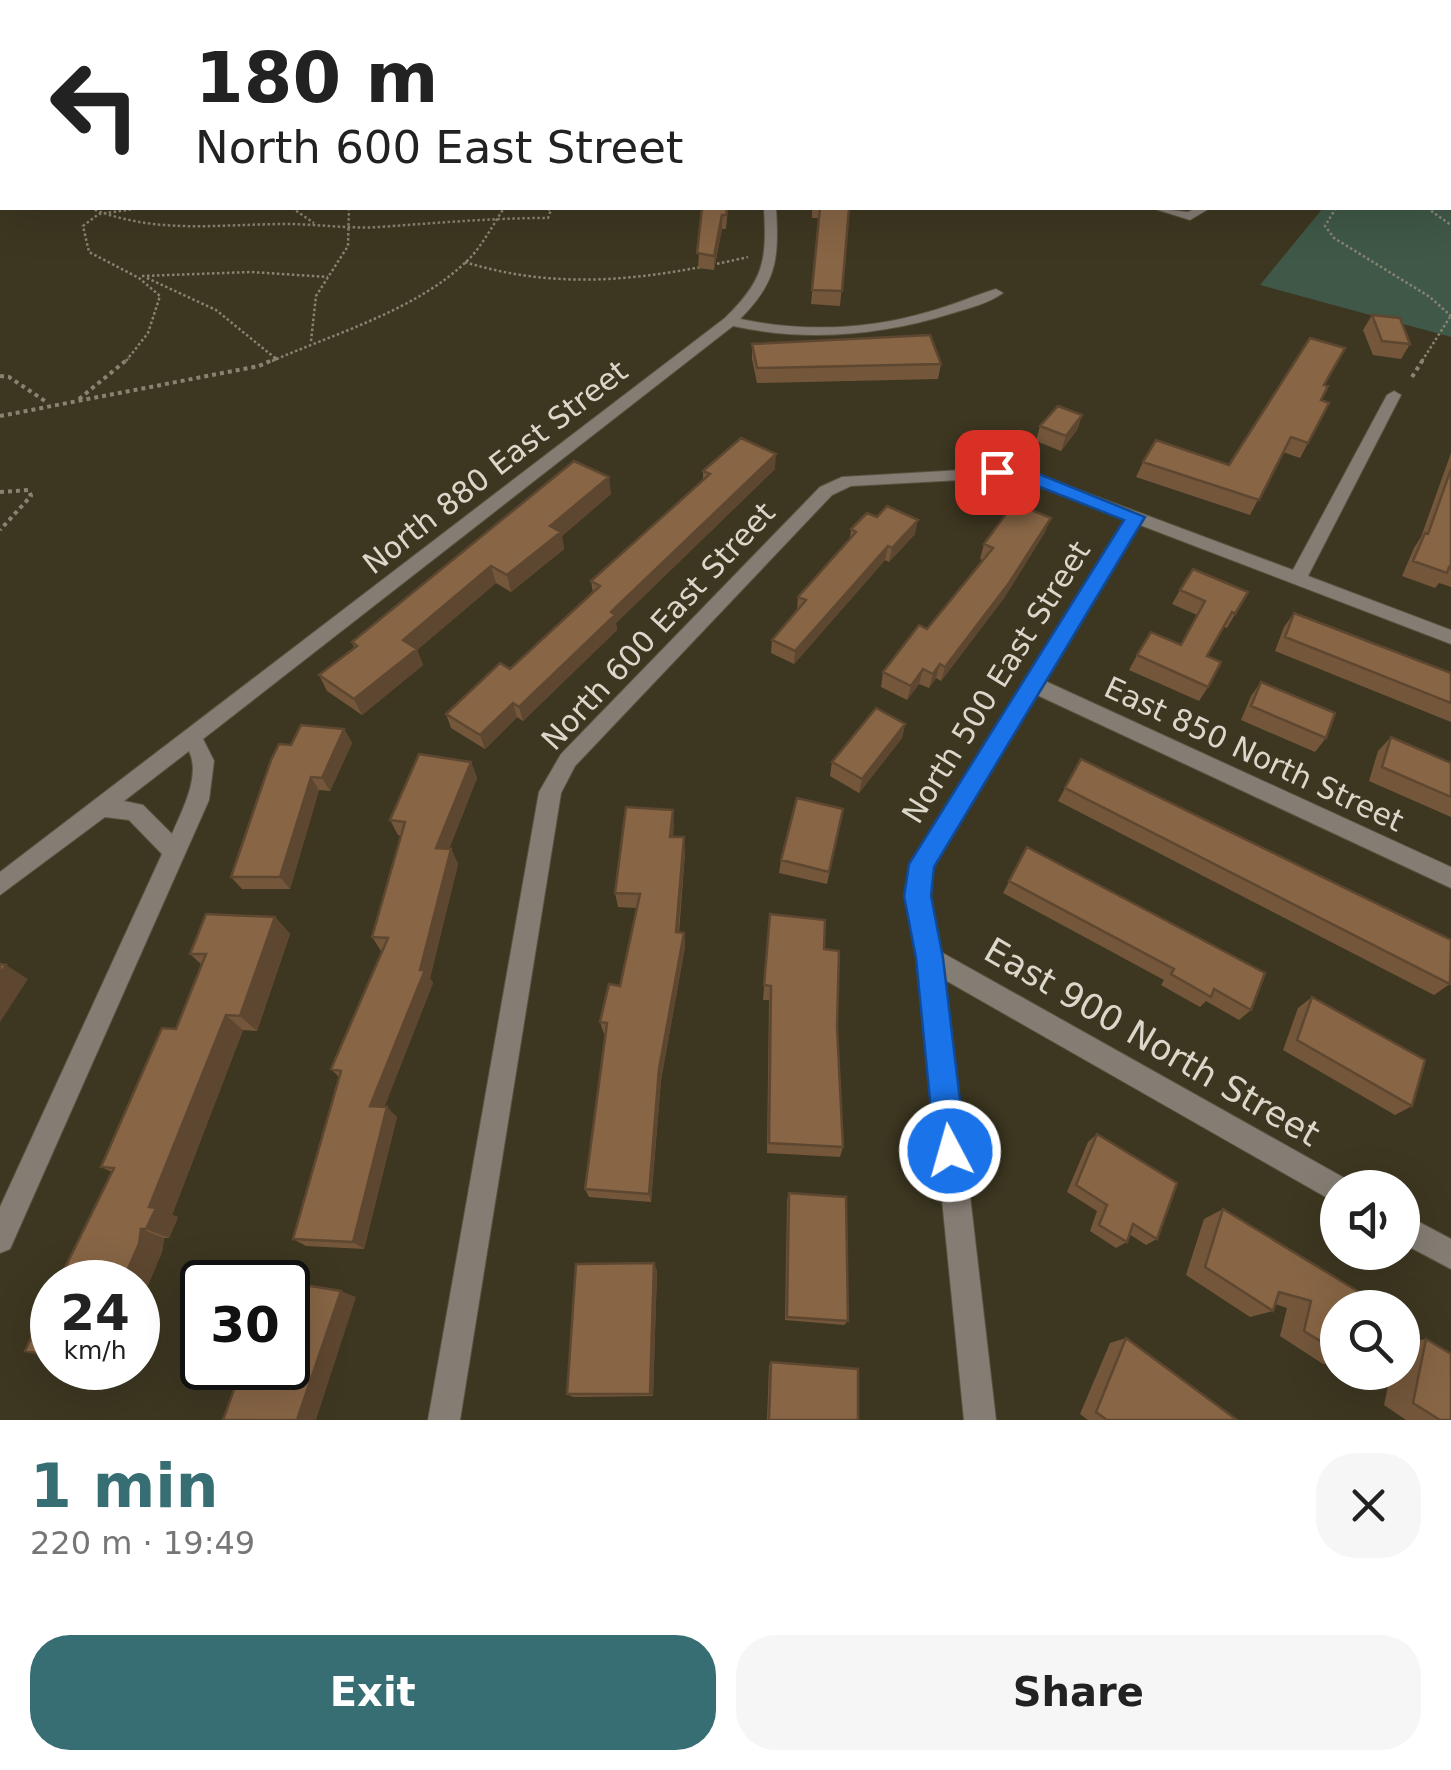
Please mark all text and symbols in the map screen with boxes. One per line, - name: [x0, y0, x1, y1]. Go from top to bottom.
- text: 180 m: [195, 37, 438, 119]
- icon: left: [30, 40, 160, 170]
- text: North 600 East Street: [195, 121, 684, 174]
- street label: North 880 East Street: [356, 353, 634, 581]
- pin: [955, 430, 1040, 515]
- icon: arrive: [970, 445, 1025, 500]
- street label: North 600 East Street: [534, 495, 782, 757]
- street label: North 500 East Street: [895, 534, 1097, 829]
- street label: East 850 North Street: [1099, 669, 1409, 839]
- street label: East 900 North Street: [977, 930, 1327, 1154]
- position arrow: [898, 1099, 1002, 1203]
- map controls: [1320, 1170, 1420, 1390]
- button: sound: [1320, 1170, 1420, 1270]
- speed limit sign: 30: [180, 1260, 310, 1390]
- text: 24: [60, 1284, 130, 1342]
- button: search: [1320, 1290, 1420, 1390]
- text: km/h: [63, 1336, 127, 1365]
- text: 1 min: [30, 1451, 218, 1521]
- button: close: [1316, 1453, 1421, 1558]
- text: 220 m · 19:49: [30, 1524, 255, 1562]
- button: Exit: [30, 1635, 716, 1750]
- button: Share: [736, 1635, 1421, 1750]

